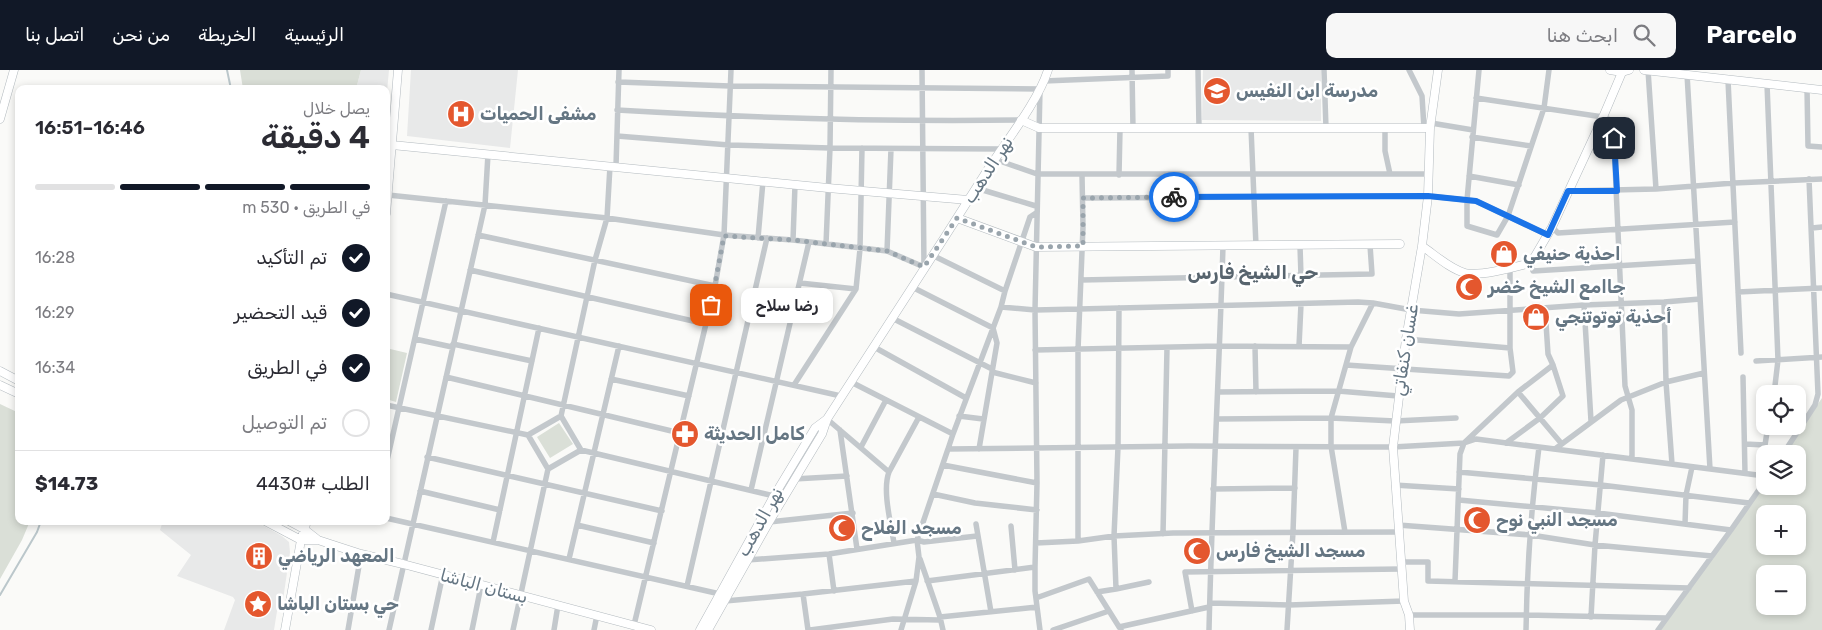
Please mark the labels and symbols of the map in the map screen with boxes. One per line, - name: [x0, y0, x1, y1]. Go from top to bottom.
- school or university icon: مدرسة ابن النفيس: [1202, 76, 1232, 106]
- place label: مدرسة ابن النفيس: [1236, 80, 1378, 102]
- hospital icon: مشفى الحميات: [446, 99, 476, 129]
- place label: مشفى الحميات: [480, 103, 597, 125]
- pin: [1593, 117, 1635, 159]
- street label: نهر الدهب: [958, 132, 1018, 208]
- courier: [1149, 172, 1199, 222]
- shop icon: احذية حنيفي: [1489, 239, 1519, 269]
- place label: احذية حنيفي: [1523, 243, 1621, 268]
- district label: حي الشيخ فارس: [1188, 261, 1319, 287]
- mosque icon: جاامع الشيخ خضر: [1454, 272, 1484, 302]
- place label: جاامع الشيخ خضر: [1487, 276, 1626, 300]
- pin: [690, 284, 732, 326]
- callout: رضا سلاح: [741, 288, 834, 322]
- street label: غسان كنفاتي: [1387, 302, 1425, 398]
- shop icon: أحذية توتوتنجي: [1521, 302, 1551, 332]
- place label: أحذية توتوتنجي: [1555, 306, 1672, 331]
- pharmacy icon: كامل الحديثة: [670, 419, 700, 449]
- place label: كامل الحديثة: [704, 423, 805, 445]
- street label: نهر الدهب: [732, 483, 788, 561]
- mosque icon: مسجد النبي نوح: [1462, 505, 1492, 535]
- place label: مسجد النبي نوح: [1496, 509, 1618, 534]
- mosque icon: مسجد الفلاح: [827, 513, 857, 543]
- place label: مسجد الفلاح: [861, 517, 962, 541]
- mosque icon: مسجد الشيخ فارس: [1182, 536, 1212, 566]
- place label: مسجد الشيخ فارس: [1216, 540, 1365, 564]
- building icon: المعهد الرياضي: [244, 541, 274, 571]
- place label: المعهد الرياضي: [278, 545, 394, 570]
- street label: بستان الباشا: [438, 564, 530, 608]
- place icon: حي بستان الباشا: [243, 589, 273, 619]
- place label: حي بستان الباشا: [277, 593, 399, 618]

